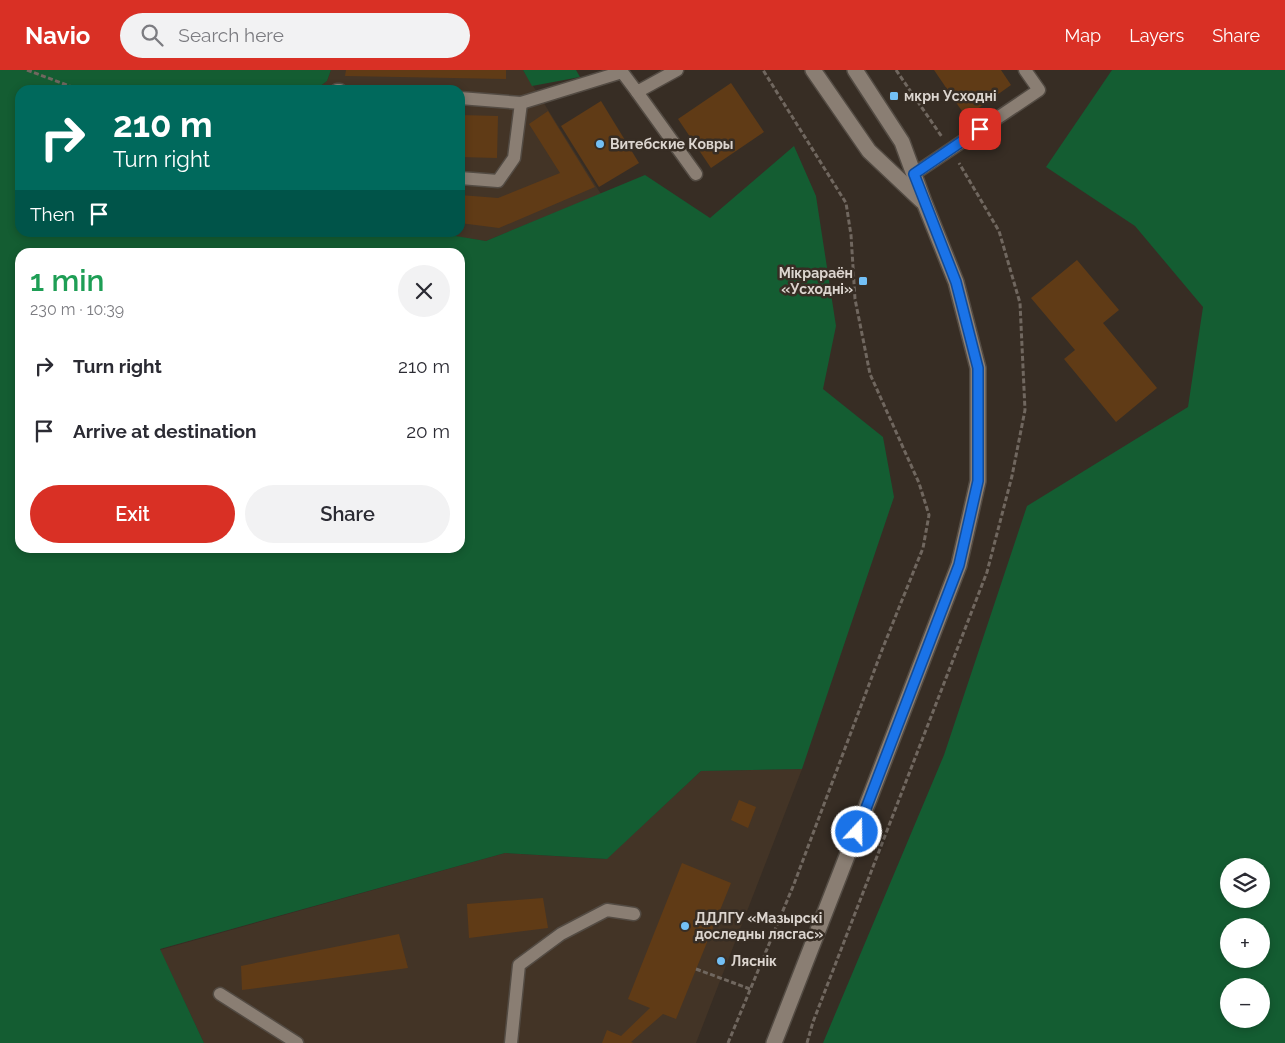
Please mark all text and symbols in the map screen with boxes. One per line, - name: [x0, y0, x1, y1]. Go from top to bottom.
- search box: [120, 13, 470, 58]
- text: Navio: [25, 21, 90, 50]
- icon: search: [138, 21, 166, 49]
- text: Search here: [178, 24, 284, 46]
- text: Map: [1065, 25, 1101, 46]
- text: Layers: [1129, 25, 1184, 46]
- text: Share: [1212, 25, 1260, 46]
- place label: мкрн Усходні: [904, 88, 996, 104]
- marker: мкрн Усходні: [888, 90, 900, 102]
- text: 210 m: [113, 104, 213, 145]
- icon: right: [30, 105, 95, 170]
- pin: [959, 108, 1001, 150]
- icon: arrive: [966, 115, 994, 143]
- place label: Витебские Ковры: [610, 136, 733, 152]
- marker: Витебские Ковры: [594, 138, 606, 150]
- text: Turn right: [113, 146, 210, 172]
- icon: arrive: [85, 200, 113, 228]
- text: Then: [30, 203, 75, 225]
- text: 1 min: [30, 263, 105, 298]
- button: close: [398, 265, 450, 317]
- place label: Мікрараён «Усходні»: [779, 265, 853, 297]
- marker: Мікрараён «Усходні»: [857, 275, 869, 287]
- text: 230 m · 10:39: [30, 300, 124, 319]
- icon: right: [30, 352, 58, 380]
- text: Turn right: [73, 355, 162, 377]
- text: 210 m: [398, 355, 450, 377]
- icon: arrive: [30, 417, 58, 445]
- text: Arrive at destination: [73, 420, 257, 442]
- text: 20 m: [406, 420, 450, 442]
- button: Exit: [30, 485, 235, 543]
- button: Share: [245, 485, 450, 543]
- position arrow: [830, 805, 882, 857]
- map controls: [1220, 858, 1270, 1028]
- button: layers: [1220, 858, 1270, 908]
- place label: ДДЛГУ «Мазырскі доследны лясгас»: [695, 910, 823, 942]
- button: +: [1220, 918, 1270, 968]
- marker: ДДЛГУ «Мазырскі доследны лясгас»: [679, 920, 691, 932]
- place label: Ляснік: [731, 953, 777, 969]
- marker: Ляснік: [715, 955, 727, 967]
- button: −: [1220, 978, 1270, 1028]

